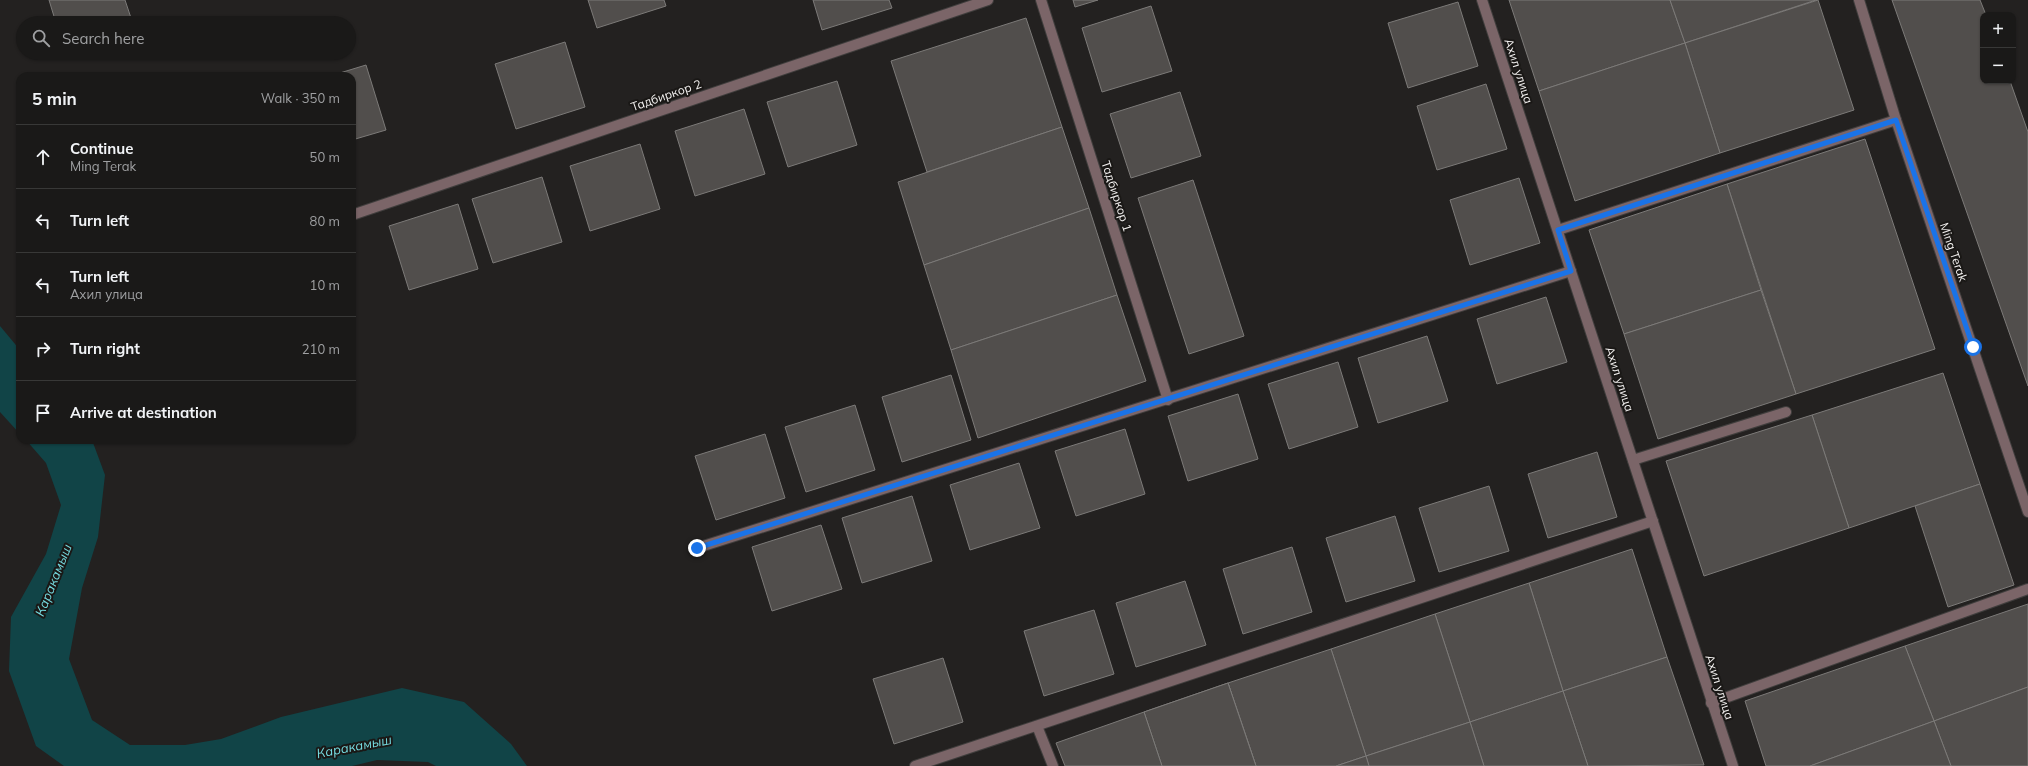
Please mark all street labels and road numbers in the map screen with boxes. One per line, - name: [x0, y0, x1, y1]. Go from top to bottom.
- street label: Ахил улица: [1501, 37, 1537, 105]
- street label: Тадбиркор 2: [629, 76, 703, 114]
- street label: Тадбиркор 1: [1099, 159, 1135, 233]
- street label: Ming Terak: [1937, 221, 1971, 284]
- street label: Ахил улица: [1602, 345, 1638, 413]
- street label: Ахил улица: [1702, 653, 1738, 721]

